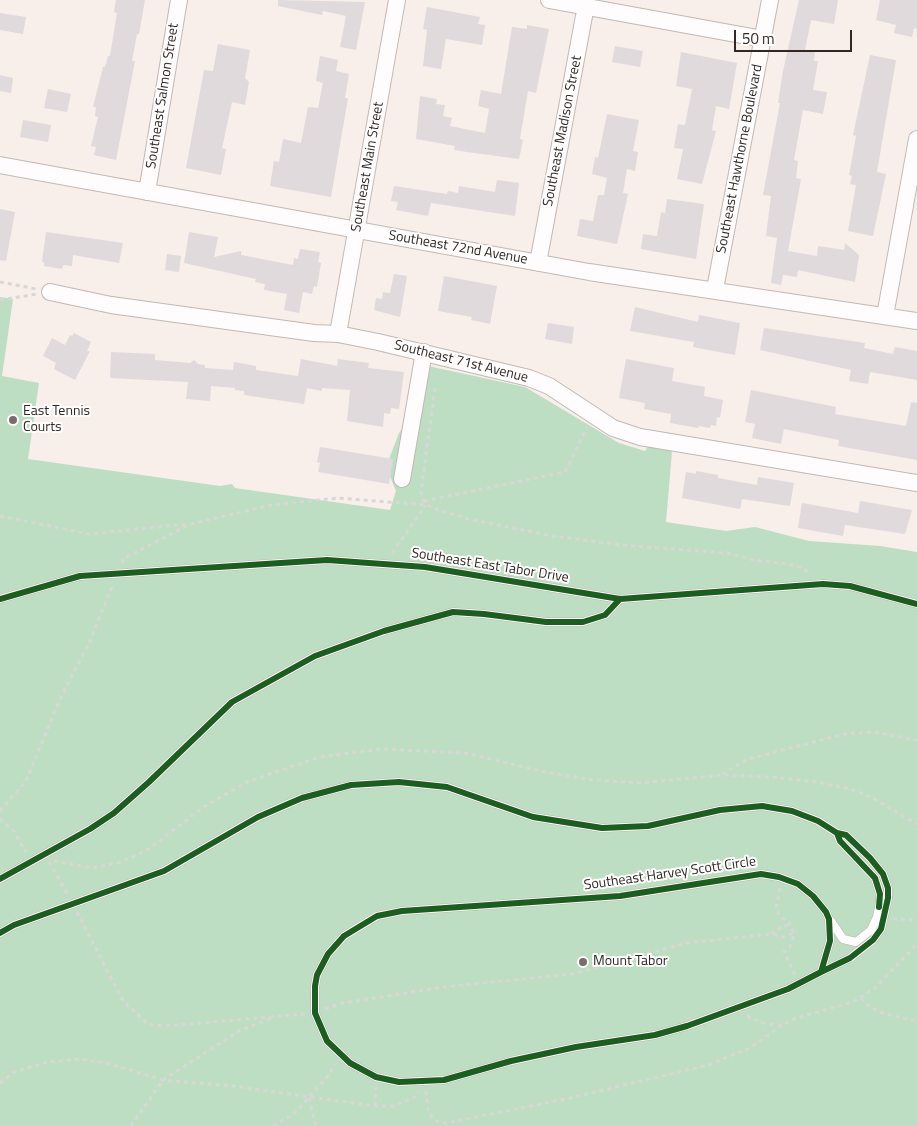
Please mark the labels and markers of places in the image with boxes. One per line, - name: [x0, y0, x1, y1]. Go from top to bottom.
- place label: East Tennis Courts: [23, 404, 90, 437]
- marker: East Tennis Courts: [7, 414, 19, 426]
- place label: Mount Tabor: [593, 954, 668, 970]
- marker: Mount Tabor: [577, 956, 589, 968]

